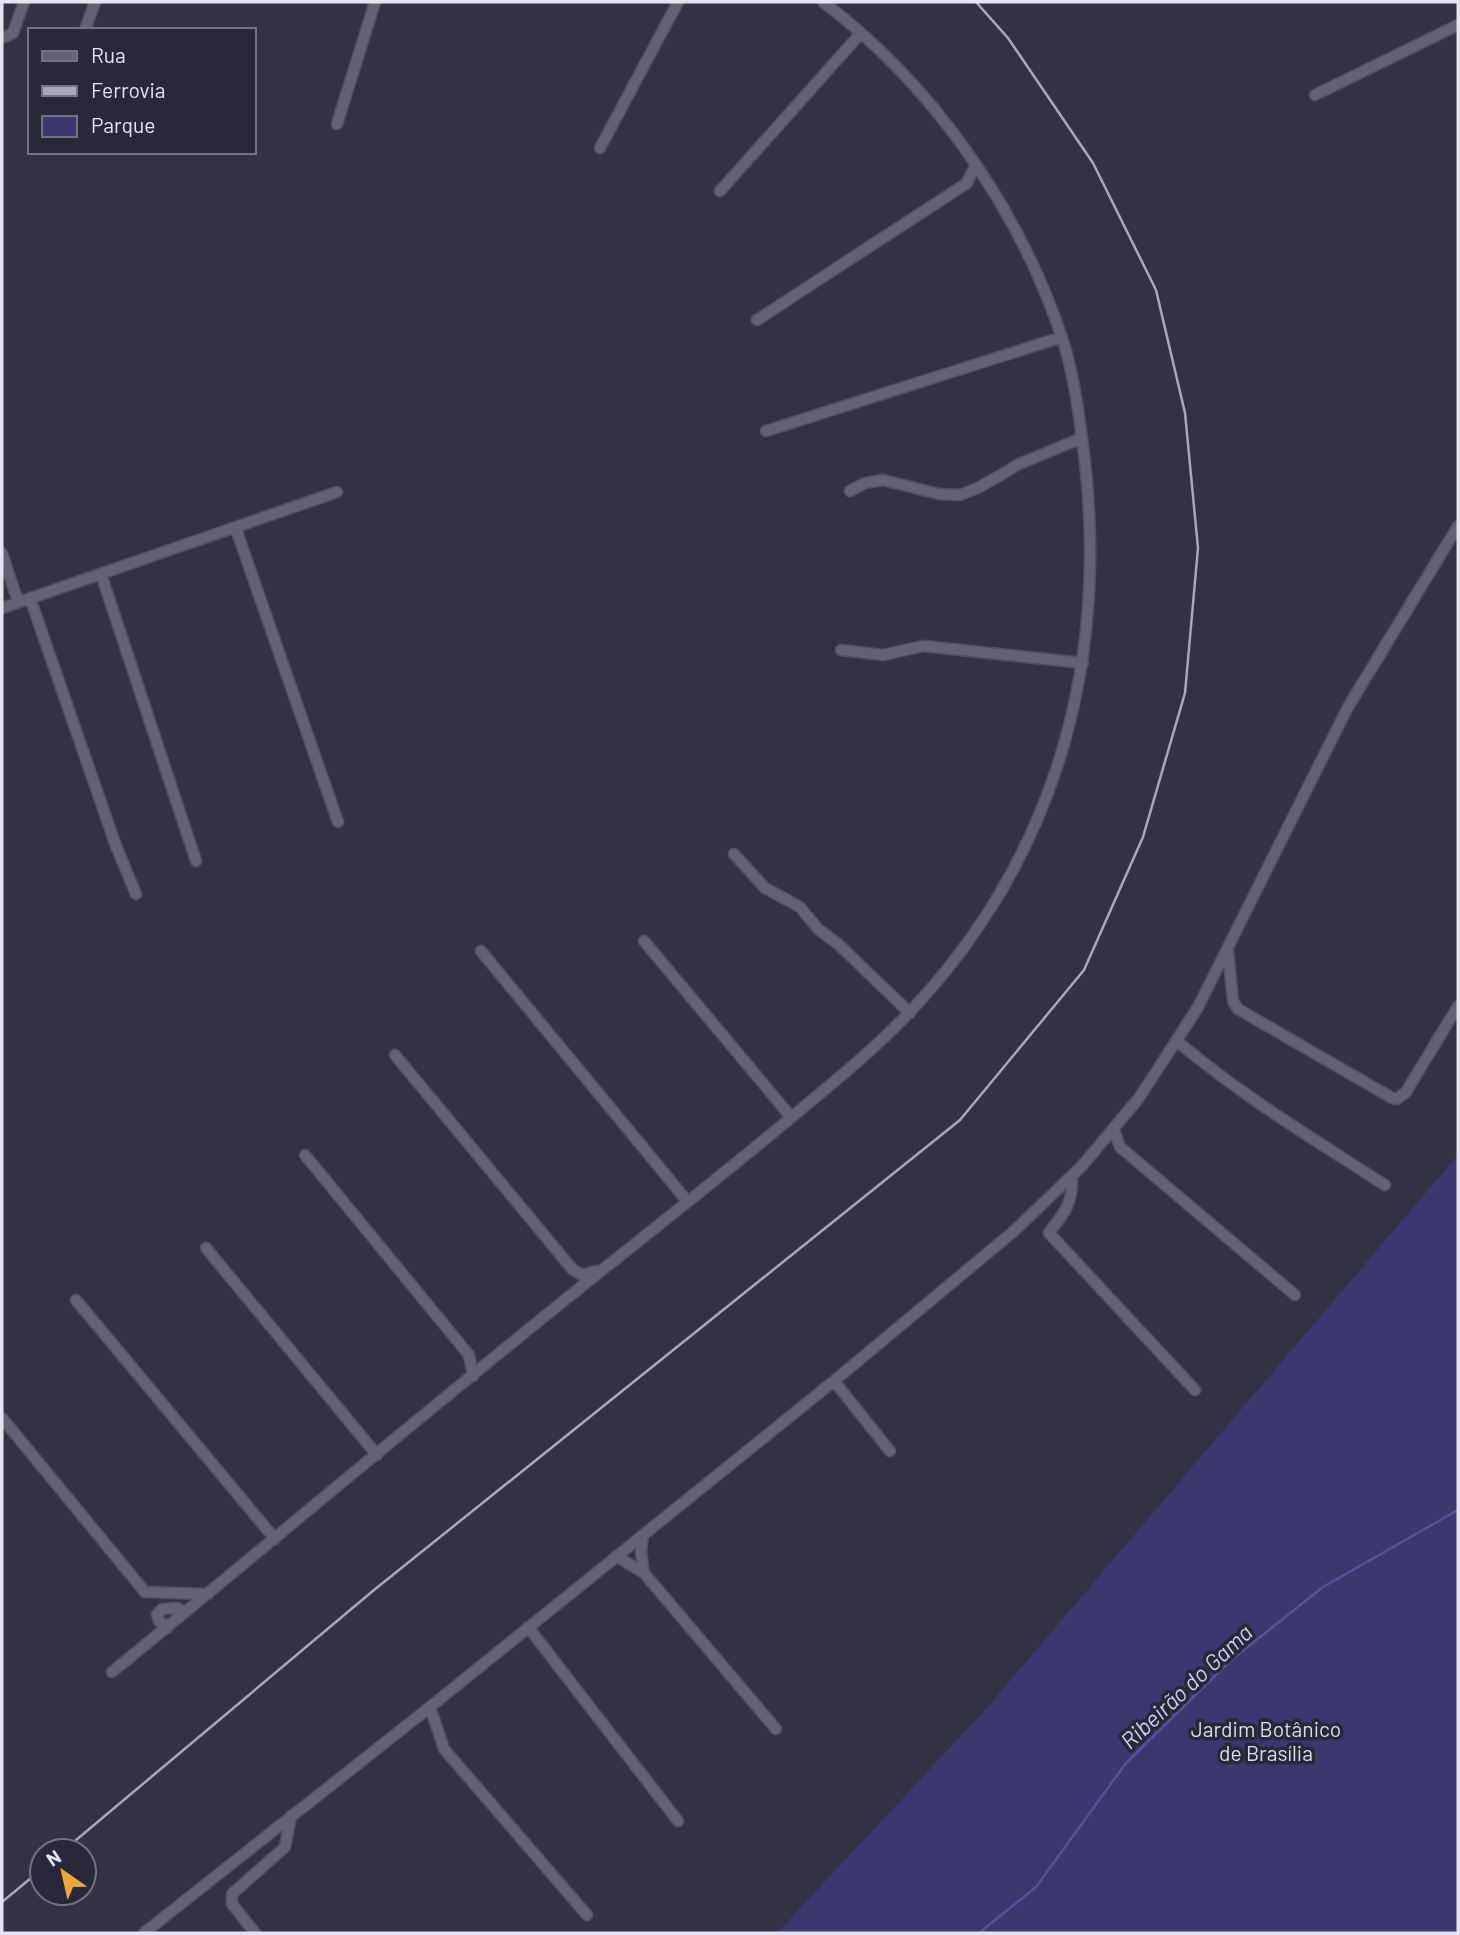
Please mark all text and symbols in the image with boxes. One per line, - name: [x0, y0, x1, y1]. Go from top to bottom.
- legend: [28, 28, 256, 154]
- text: Rua: [91, 42, 126, 67]
- text: Ferrovia: [91, 77, 166, 102]
- text: Parque: [91, 112, 156, 137]
- water label: Ribeirão do Gama: [1114, 1618, 1258, 1754]
- park label: Jardim Botânico de Brasília: [1191, 1716, 1341, 1765]
- north arrow: [28, 1837, 98, 1907]
- text: N: [42, 1844, 65, 1871]

